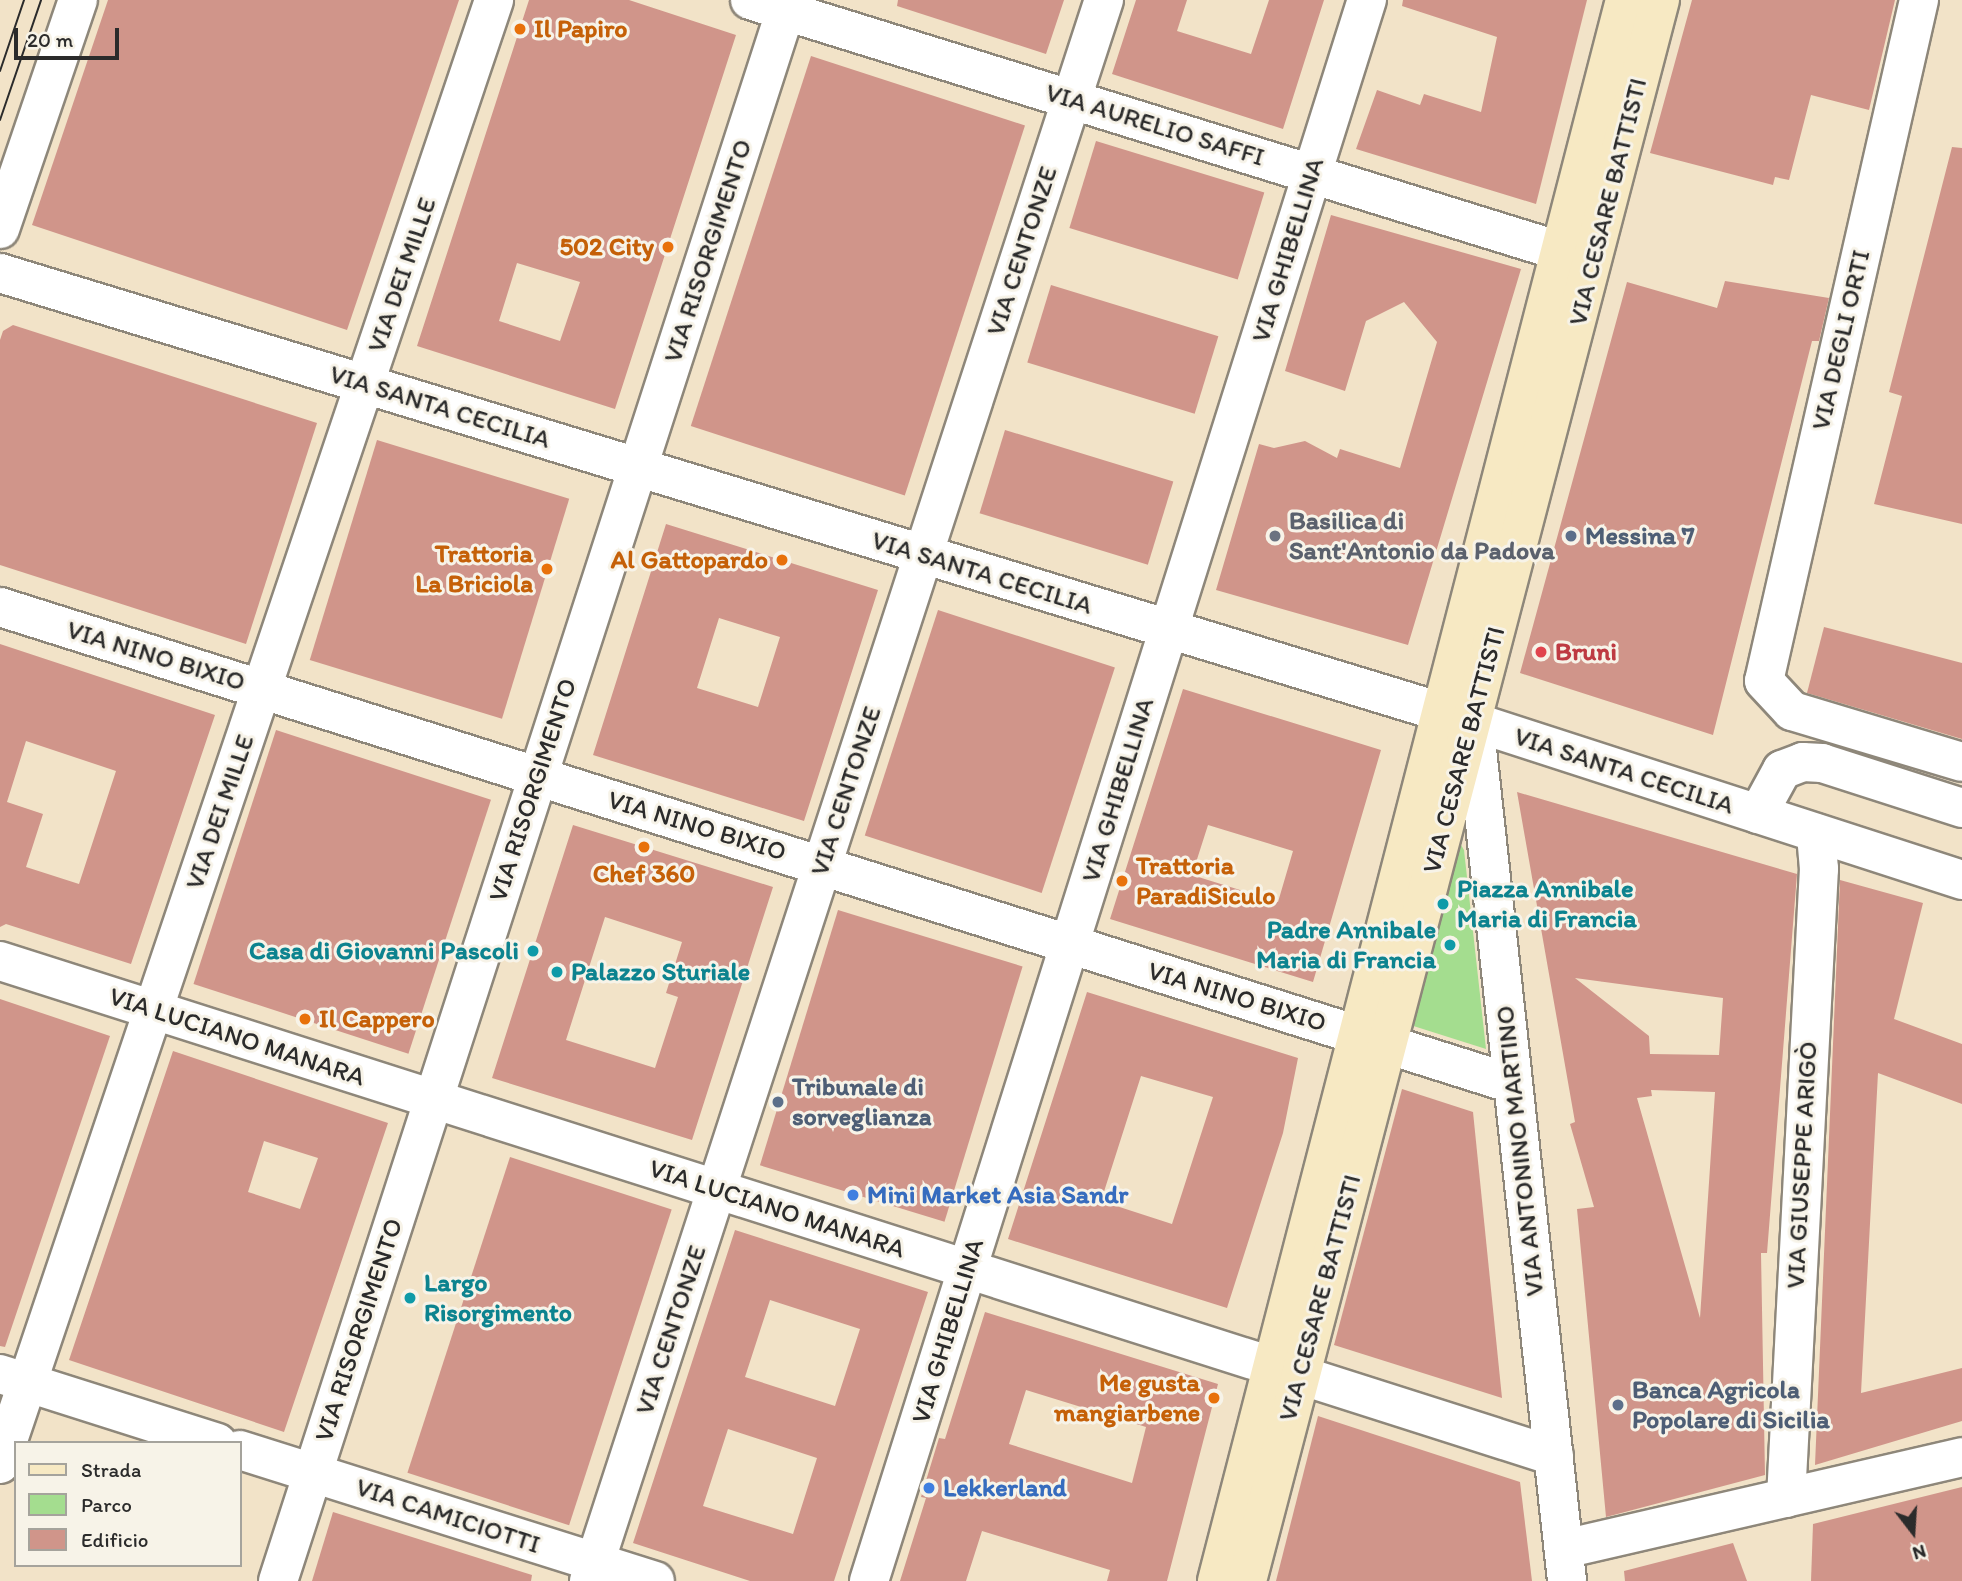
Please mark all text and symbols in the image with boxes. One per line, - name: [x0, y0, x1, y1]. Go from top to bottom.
- place label: Il Papiro: [534, 13, 628, 45]
- scale bar: [18, 14, 122, 58]
- marker: Il Papiro: [512, 21, 528, 37]
- text: 20 m: [27, 27, 73, 52]
- street label: VIA CESARE BATTISTI: [1562, 75, 1654, 329]
- street label: VIA AURELIO SAFFI: [1044, 77, 1266, 173]
- street label: VIA RISORGIMENTO: [657, 134, 759, 368]
- street label: VIA GHIBELLINA: [1245, 152, 1331, 348]
- street label: VIA CENTONZE: [980, 162, 1064, 340]
- street label: VIA DEI MILLE: [361, 193, 443, 357]
- place label: 502 City: [559, 231, 654, 263]
- marker: 502 City: [660, 239, 676, 255]
- street label: VIA DEGLI ORTI: [1806, 249, 1876, 431]
- street label: VIA SANTA CECILIA: [327, 359, 553, 455]
- place label: Basilica di Sant'Antonio da Padova: [1289, 505, 1555, 566]
- place label: Messina 7: [1585, 520, 1695, 552]
- street label: VIA SANTA CECILIA: [869, 525, 1095, 621]
- marker: Basilica di Sant'Antonio da Padova: [1267, 528, 1283, 544]
- marker: Messina 7: [1563, 528, 1579, 544]
- place label: Trattoria La Briciola: [414, 538, 533, 600]
- place label: Al Gattopardo: [610, 544, 768, 576]
- marker: Al Gattopardo: [774, 552, 790, 568]
- marker: Trattoria La Briciola: [539, 561, 555, 577]
- street label: VIA NINO BIXIO: [63, 614, 249, 698]
- street label: VIA CESARE BATTISTI: [1416, 623, 1512, 877]
- place label: Bruni: [1555, 636, 1617, 668]
- marker: Bruni: [1533, 644, 1549, 660]
- street label: VIA RISORGIMENTO: [482, 673, 584, 907]
- street label: VIA GHIBELLINA: [1075, 692, 1161, 888]
- street label: VIA CENTONZE: [804, 702, 888, 880]
- street label: VIA SANTA CECILIA: [1511, 721, 1737, 821]
- street label: VIA DEI MILLE: [179, 730, 261, 894]
- street label: VIA NINO BIXIO: [604, 784, 790, 868]
- marker: Chef 360: [636, 839, 652, 855]
- place label: Trattoria ParadiSiculo: [1136, 850, 1275, 912]
- place label: Chef 360: [593, 858, 695, 890]
- marker: Trattoria ParadiSiculo: [1114, 873, 1130, 889]
- place label: Piazza Annibale Maria di Francia: [1457, 873, 1637, 934]
- marker: Piazza Annibale Maria di Francia: [1435, 896, 1451, 912]
- place label: Padre Annibale Maria di Francia: [1256, 914, 1436, 976]
- place label: Casa di Giovanni Pascoli: [249, 935, 519, 967]
- marker: Padre Annibale Maria di Francia: [1442, 937, 1458, 953]
- marker: Casa di Giovanni Pascoli: [525, 943, 541, 959]
- street label: VIA NINO BIXIO: [1144, 955, 1330, 1039]
- place label: Palazzo Sturiale: [571, 956, 750, 988]
- marker: Palazzo Sturiale: [549, 964, 565, 980]
- street label: VIA LUCIANO MANARA: [107, 981, 367, 1093]
- street label: VIA ANTONINO MARTINO: [1489, 1002, 1551, 1300]
- place label: Il Cappero: [319, 1003, 435, 1035]
- marker: Il Cappero: [297, 1011, 313, 1027]
- street label: VIA GIUSEPPE ARIGÒ: [1780, 1041, 1824, 1289]
- place label: Tribunale di sorveglianza: [792, 1071, 932, 1132]
- marker: Tribunale di sorveglianza: [770, 1094, 786, 1110]
- street label: VIA LUCIANO MANARA: [647, 1153, 907, 1265]
- street label: VIA CESARE BATTISTI: [1272, 1171, 1368, 1425]
- place label: Mini Market Asia Sandr: [867, 1179, 1127, 1211]
- marker: Mini Market Asia Sandr: [845, 1187, 861, 1203]
- street label: VIA RISORGIMENTO: [308, 1213, 410, 1447]
- street label: VIA GHIBELLINA: [905, 1233, 991, 1429]
- street label: VIA CENTONZE: [629, 1241, 713, 1419]
- place label: Largo Risorgimento: [424, 1267, 572, 1328]
- marker: Largo Risorgimento: [402, 1290, 418, 1306]
- place label: Me gusta mangiarbene: [1054, 1367, 1200, 1428]
- place label: Banca Agricola Popolare di Sicilia: [1632, 1374, 1830, 1436]
- marker: Me gusta mangiarbene: [1206, 1390, 1222, 1406]
- marker: Banca Agricola Popolare di Sicilia: [1610, 1397, 1626, 1413]
- legend: [14, 1441, 242, 1567]
- text: Strada: [81, 1457, 141, 1482]
- street label: VIA CAMICIOTTI: [353, 1472, 543, 1560]
- place label: Lekkerland: [943, 1472, 1067, 1504]
- marker: Lekkerland: [921, 1480, 937, 1496]
- text: Parco: [81, 1492, 132, 1517]
- north arrow: [1878, 1497, 1948, 1567]
- text: Edificio: [81, 1527, 149, 1552]
- text: N: [1910, 1540, 1929, 1565]

